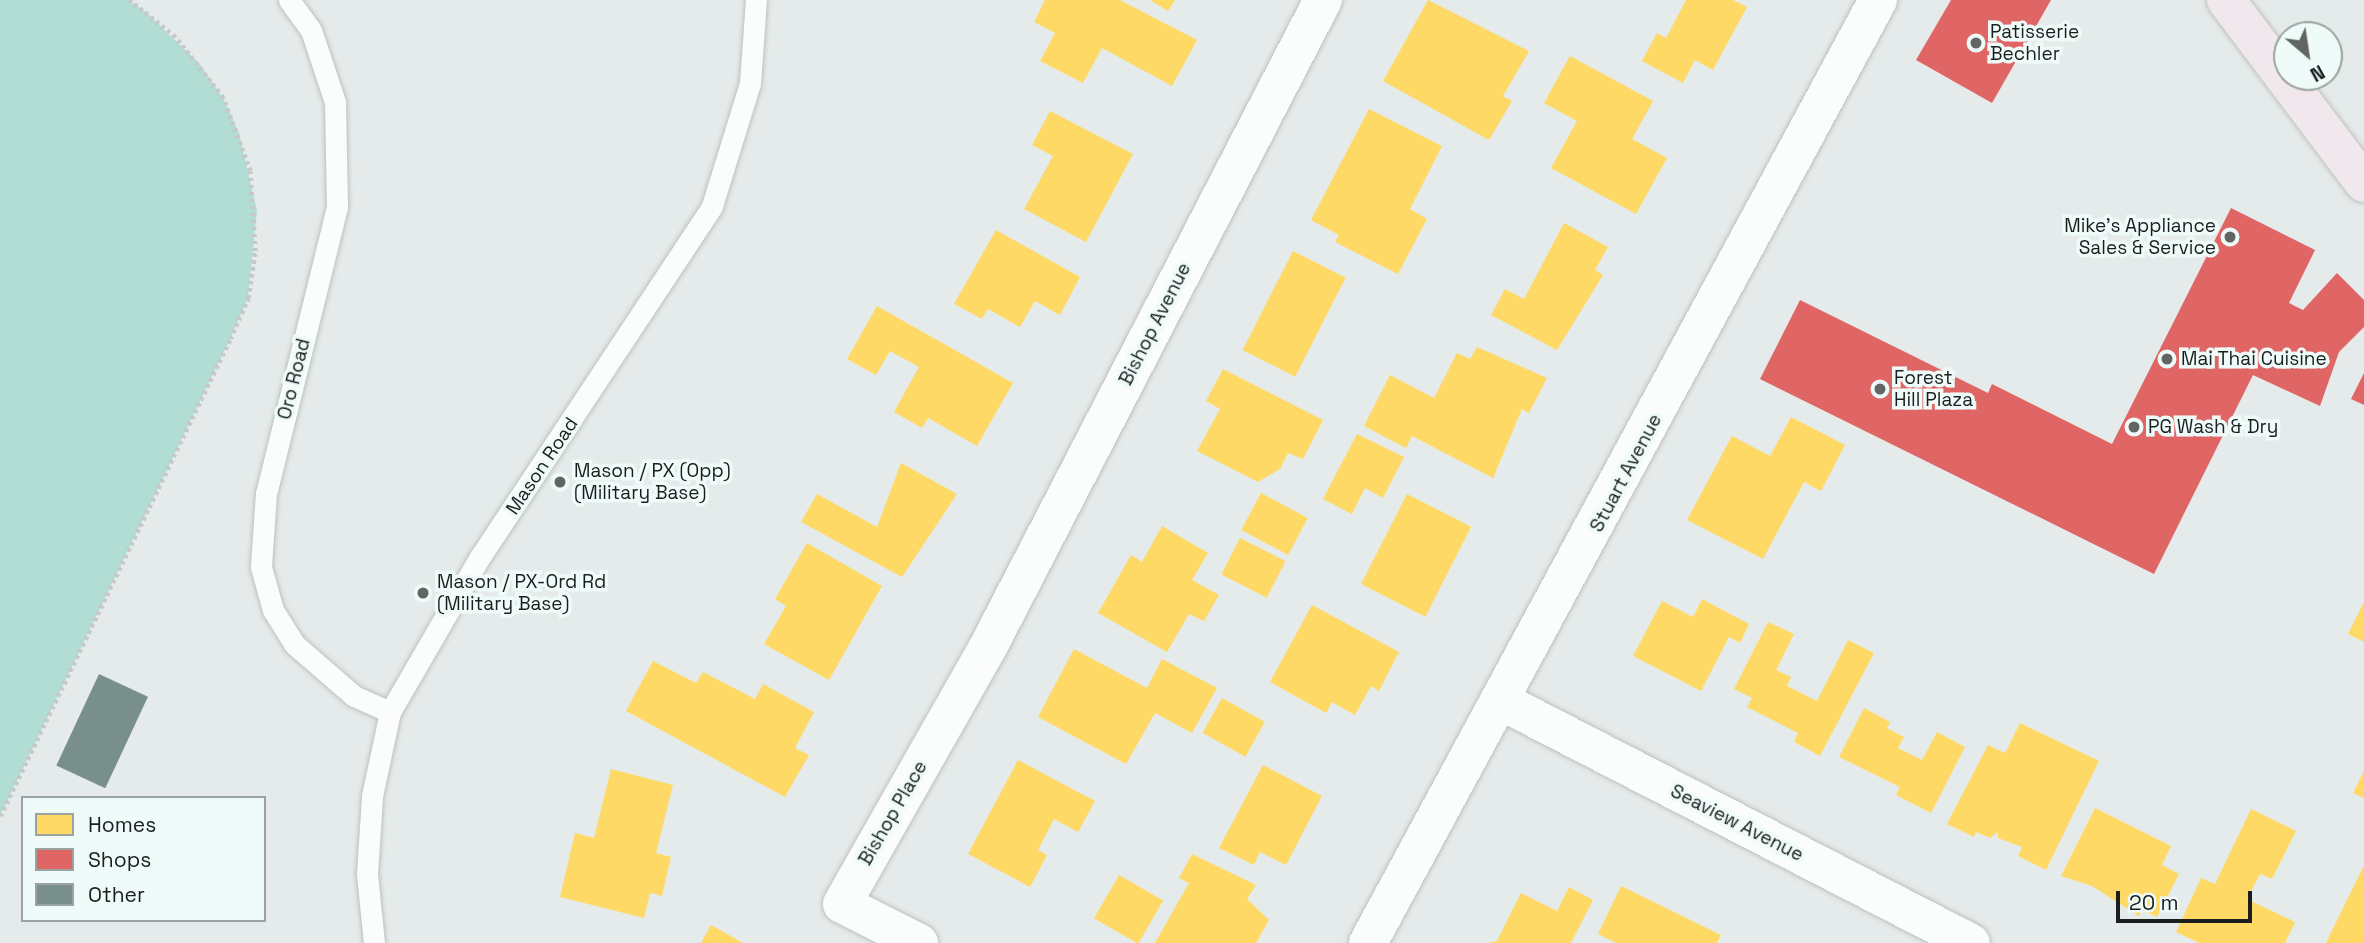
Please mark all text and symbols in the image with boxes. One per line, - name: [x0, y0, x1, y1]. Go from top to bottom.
- place label: Patisserie Bechler: [1990, 21, 2079, 65]
- north arrow: [2273, 21, 2343, 91]
- marker: Patisserie Bechler: [1968, 35, 1984, 51]
- text: N: [2306, 59, 2329, 87]
- place label: Mike's Appliance Sales & Service: [2064, 215, 2216, 259]
- marker: Mike's Appliance Sales & Service: [2222, 229, 2238, 245]
- street label: Bishop Avenue: [1114, 259, 1196, 389]
- street label: Oro Road: [273, 336, 315, 422]
- place label: Mai Thai Cuisine: [2181, 348, 2327, 370]
- marker: Mai Thai Cuisine: [2159, 351, 2175, 367]
- place label: Forest Hill Plaza: [1894, 367, 1973, 411]
- marker: Forest Hill Plaza: [1872, 381, 1888, 397]
- street label: Stuart Avenue: [1585, 410, 1667, 536]
- street label: Mason Road: [501, 413, 583, 519]
- place label: PG Wash & Dry: [2148, 416, 2278, 438]
- marker: PG Wash & Dry: [2126, 419, 2142, 435]
- place label: Mason / PX (Opp) (Military Base): [574, 460, 731, 504]
- marker: Mason / PX (Opp) (Military Base): [552, 474, 568, 490]
- place label: Mason / PX-Ord Rd (Military Base): [437, 571, 606, 615]
- marker: Mason / PX-Ord Rd (Military Base): [415, 585, 431, 601]
- street label: Bishop Place: [854, 757, 932, 869]
- street label: Seaview Avenue: [1667, 780, 1807, 866]
- legend: [21, 796, 266, 922]
- text: Homes: [88, 811, 156, 838]
- text: Shops: [88, 846, 151, 873]
- scale bar: [2119, 876, 2256, 920]
- text: Other: [88, 881, 145, 908]
- text: 20 m: [2129, 889, 2179, 916]

